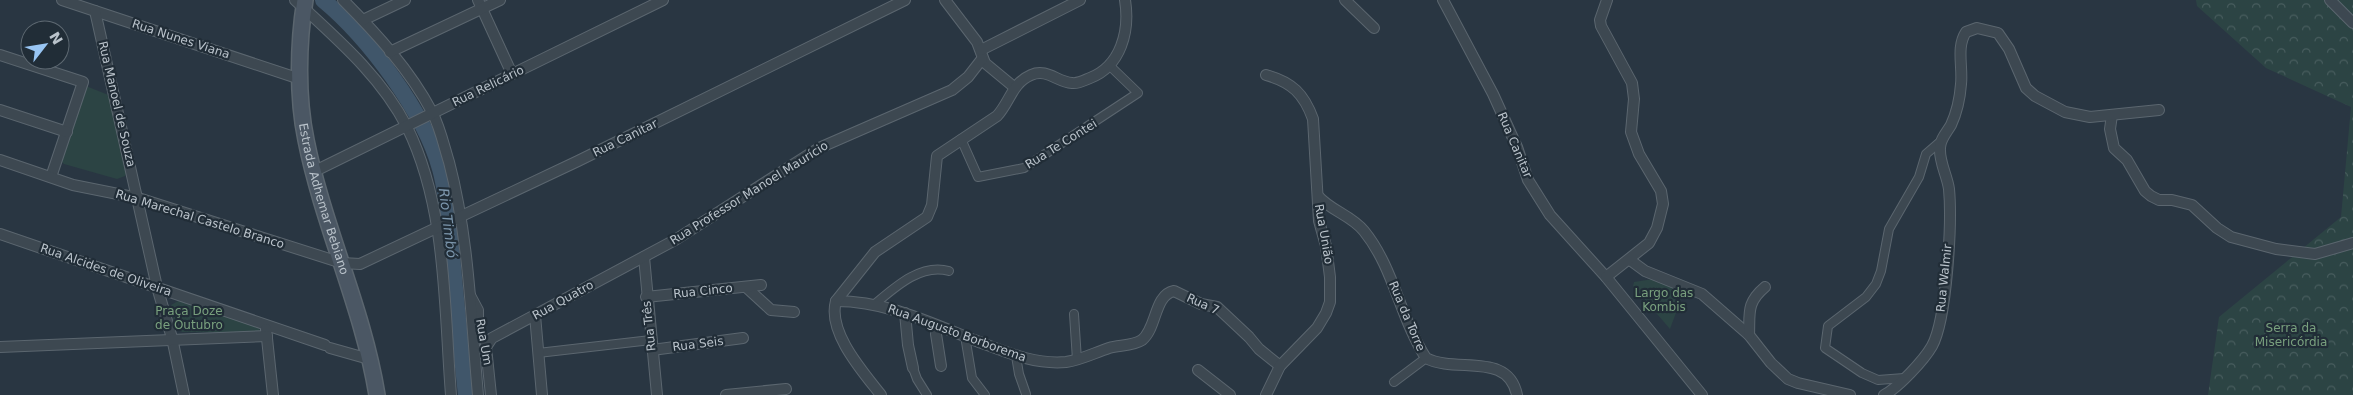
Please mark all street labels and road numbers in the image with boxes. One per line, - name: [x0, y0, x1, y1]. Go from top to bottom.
- street label: Rua Nunes Viana: [130, 17, 232, 61]
- street label: Rua Manoel de Souza: [96, 40, 138, 168]
- street label: Rua Relicário: [450, 63, 526, 109]
- street label: Rua Canitar: [1495, 110, 1535, 180]
- street label: Rua Canitar: [590, 116, 660, 160]
- street label: Rua Te Contei: [1023, 116, 1099, 172]
- street label: Estrada Adhemar Bebiano: [296, 122, 352, 276]
- street label: Rua Professor Manoel Maurício: [667, 138, 831, 248]
- street label: Rua Marechal Castelo Branco: [114, 187, 286, 251]
- street label: Rua União: [1312, 203, 1336, 265]
- street label: Rua Alcides de Oliveira: [38, 241, 174, 299]
- street label: Rua Walmir: [1933, 243, 1955, 313]
- street label: Rua Quatro: [530, 277, 596, 323]
- street label: Rua da Torre: [1386, 279, 1428, 353]
- street label: Rua Cinco: [673, 281, 733, 301]
- street label: Rua 7: [1185, 291, 1221, 317]
- street label: Rua Três: [639, 300, 659, 352]
- street label: Rua Augusto Borborema: [886, 301, 1028, 365]
- street label: Rua Um: [473, 318, 495, 366]
- street label: Rua Seis: [672, 334, 724, 354]

